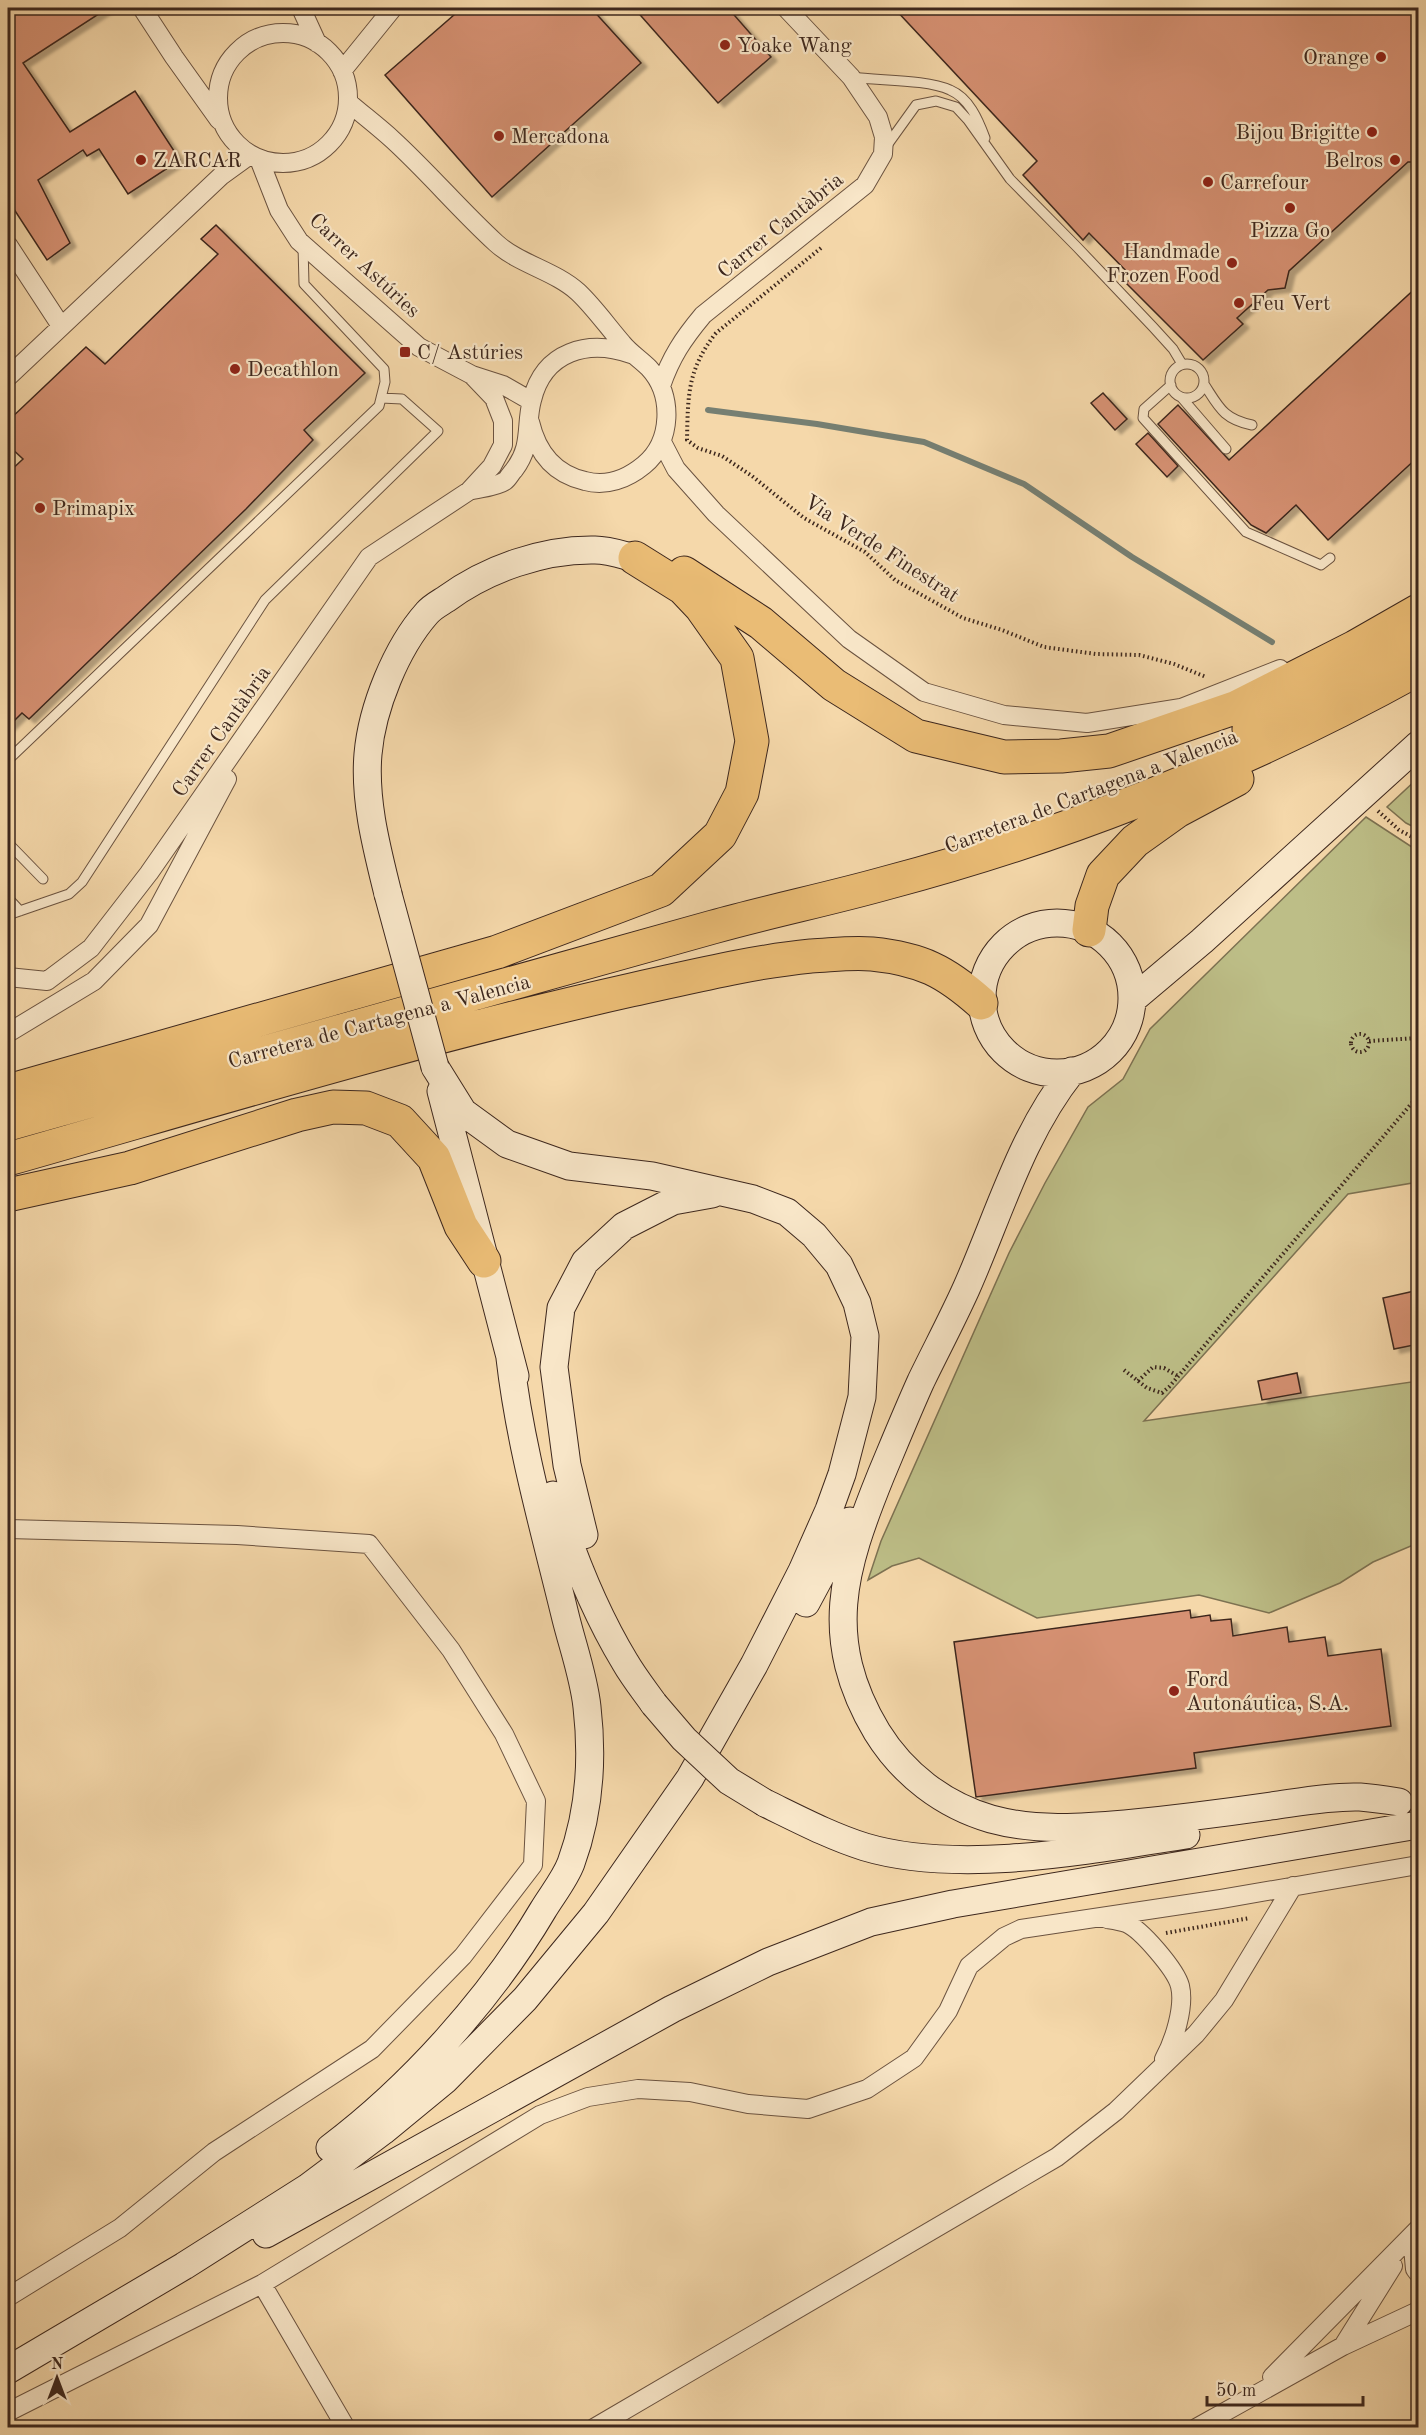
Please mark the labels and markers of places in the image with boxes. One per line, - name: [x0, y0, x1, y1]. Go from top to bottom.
- place label: Yoake Wang: [737, 36, 852, 57]
- marker: Yoake Wang: [718, 38, 732, 52]
- place label: Orange: [1303, 48, 1369, 69]
- marker: Orange: [1374, 50, 1388, 64]
- place label: Bijou Brigitte: [1235, 123, 1360, 144]
- marker: Bijou Brigitte: [1365, 125, 1379, 139]
- place label: Mercadona: [511, 127, 610, 148]
- marker: Mercadona: [492, 129, 506, 143]
- place label: ZARCAR: [153, 151, 242, 172]
- place label: Belros: [1325, 151, 1383, 172]
- marker: ZARCAR: [134, 153, 148, 167]
- marker: Belros: [1388, 153, 1402, 167]
- place label: Carrefour: [1220, 173, 1309, 194]
- marker: Carrefour: [1201, 175, 1215, 189]
- marker: Pizza Go: [1283, 201, 1297, 215]
- place label: Pizza Go: [1250, 221, 1330, 242]
- place label: Handmade Frozen Food: [1106, 242, 1220, 287]
- marker: Handmade Frozen Food: [1225, 256, 1239, 270]
- place label: Feu Vert: [1251, 294, 1330, 315]
- marker: Feu Vert: [1232, 296, 1246, 310]
- place label: C/ Astúries: [417, 343, 523, 364]
- marker: C/ Astúries: [398, 345, 412, 359]
- place label: Decathlon: [247, 360, 339, 381]
- marker: Decathlon: [228, 362, 242, 376]
- place label: Primapix: [52, 499, 135, 520]
- marker: Primapix: [33, 501, 47, 515]
- place label: Ford Autonáutica, S.A.: [1186, 1670, 1349, 1715]
- marker: Ford Autonáutica, S.A.: [1167, 1684, 1181, 1698]

